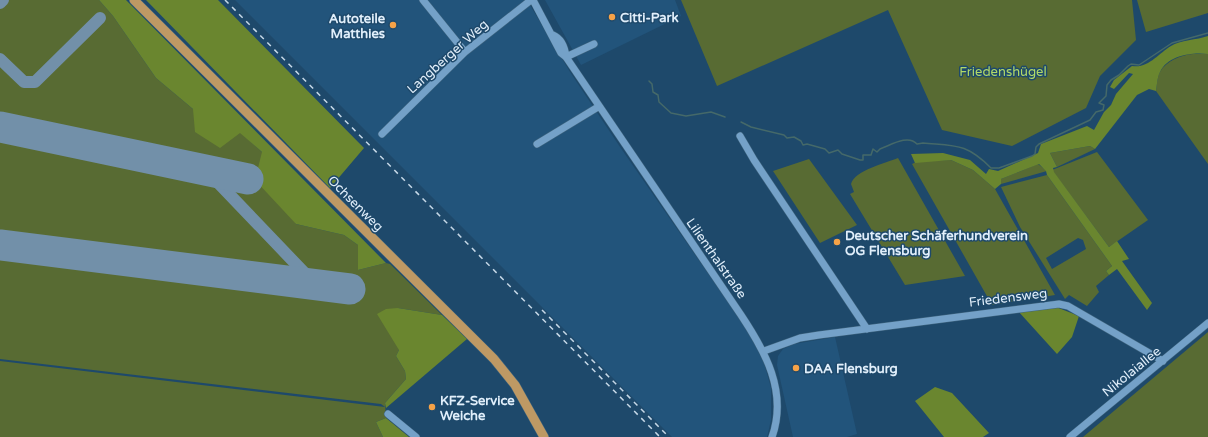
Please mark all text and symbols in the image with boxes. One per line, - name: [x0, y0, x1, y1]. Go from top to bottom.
- place label: Citti-Park: [620, 10, 679, 26]
- place label: Autoteile Matthies: [329, 11, 386, 42]
- marker: Citti-Park: [607, 12, 617, 22]
- street label: Langberger Weg: [404, 16, 491, 97]
- marker: Autoteile Matthies: [388, 20, 398, 30]
- park label: Friedenshügel: [959, 64, 1047, 80]
- street label: Ochsenweg: [324, 172, 387, 235]
- street label: Lilienthalstraße: [683, 215, 750, 302]
- place label: Deutscher Schäferhundverein OG Flensburg: [845, 228, 1028, 259]
- marker: Deutscher Schäferhundverein OG Flensburg: [832, 237, 842, 247]
- street label: Friedensweg: [968, 285, 1048, 311]
- street label: Nikolaiallee: [1099, 343, 1164, 400]
- place label: DAA Flensburg: [804, 361, 898, 377]
- marker: DAA Flensburg: [791, 363, 801, 373]
- place label: KFZ-Service Weiche: [440, 393, 515, 424]
- marker: KFZ-Service Weiche: [427, 402, 437, 412]

